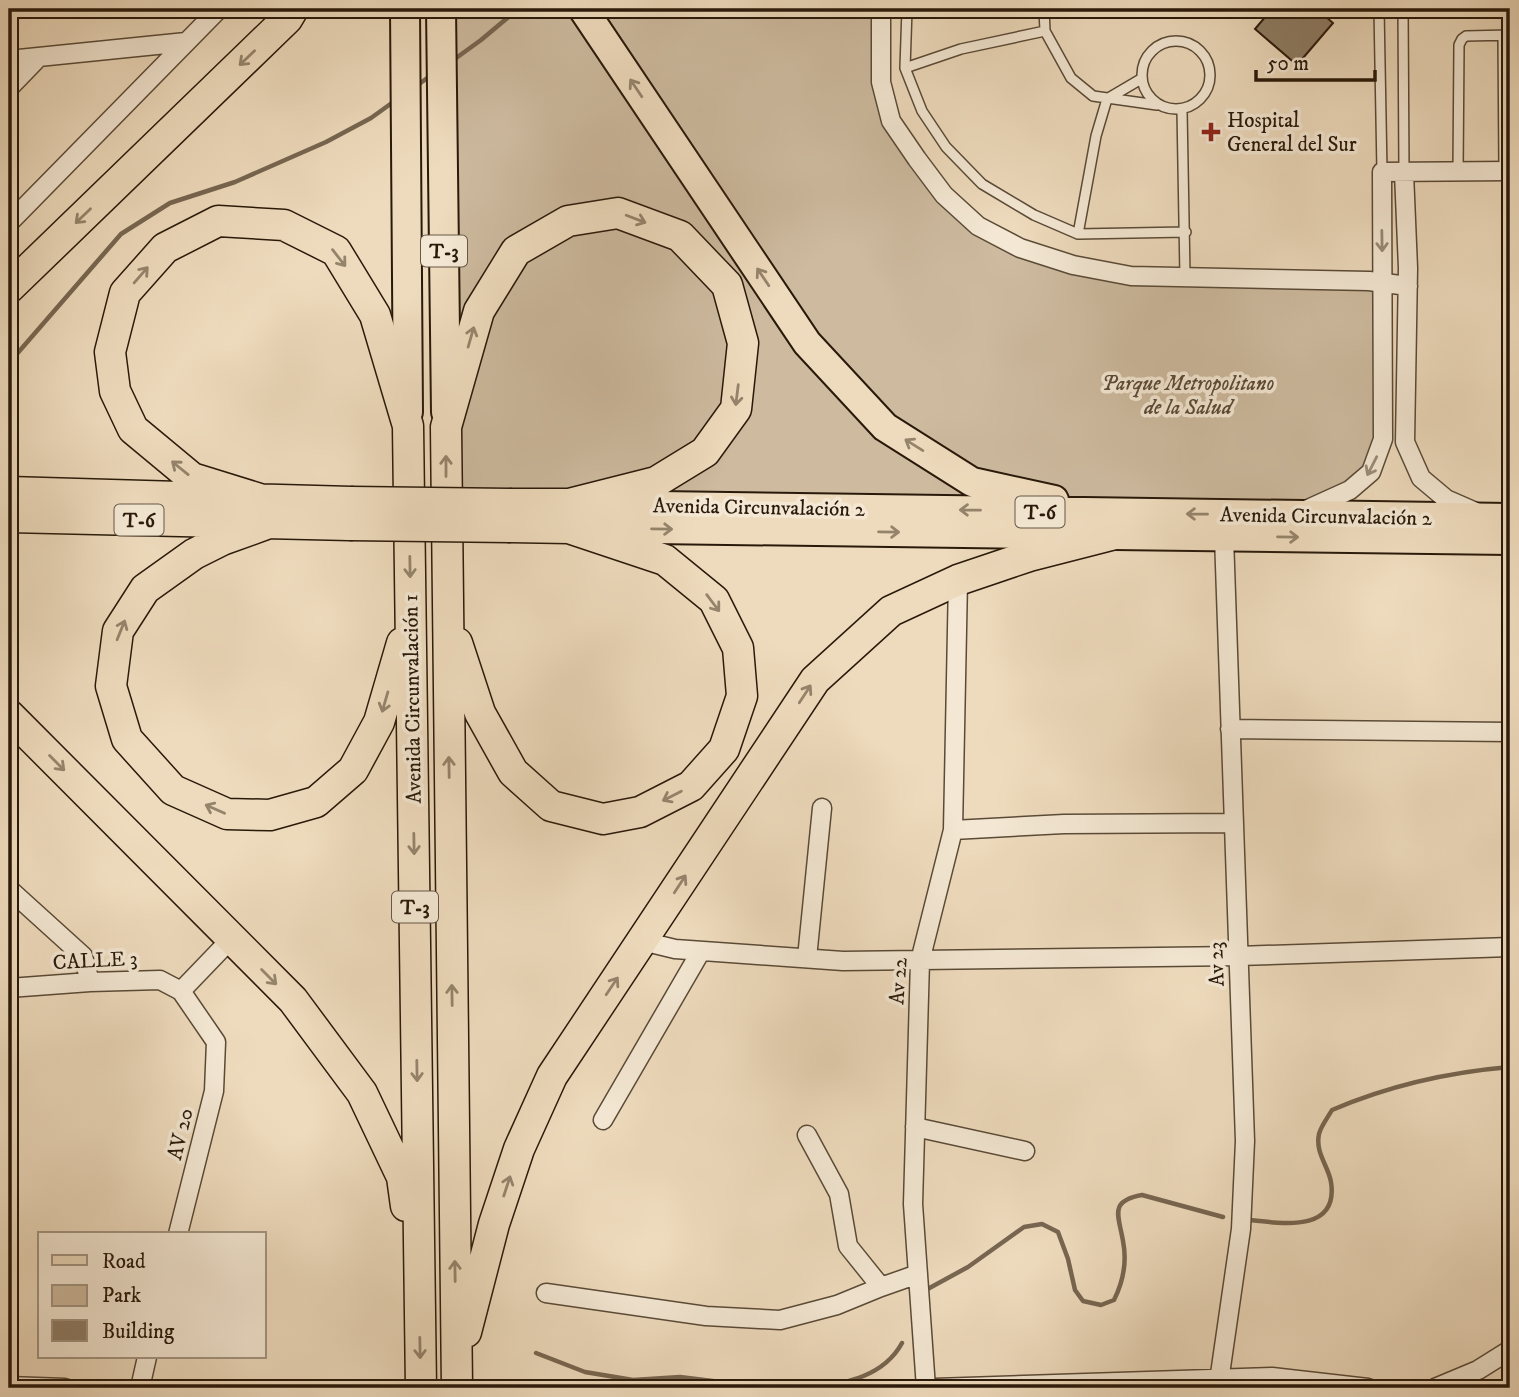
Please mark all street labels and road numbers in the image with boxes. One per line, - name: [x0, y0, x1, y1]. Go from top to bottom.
- road number: T-3: [421, 235, 467, 266]
- street label: Avenida Circunvalación 2: [653, 493, 866, 523]
- road number: T-6: [1016, 496, 1064, 527]
- street label: Avenida Circunvalación 2: [1220, 502, 1433, 532]
- road number: T-6: [114, 505, 164, 536]
- street label: Avenida Circunvalación 1: [398, 594, 428, 804]
- road number: T-3: [392, 892, 438, 923]
- street label: Av 23: [1203, 941, 1231, 987]
- street label: CALLE 3: [52, 946, 138, 976]
- street label: Av 22: [884, 956, 914, 1006]
- street label: AV 20: [162, 1106, 200, 1163]

